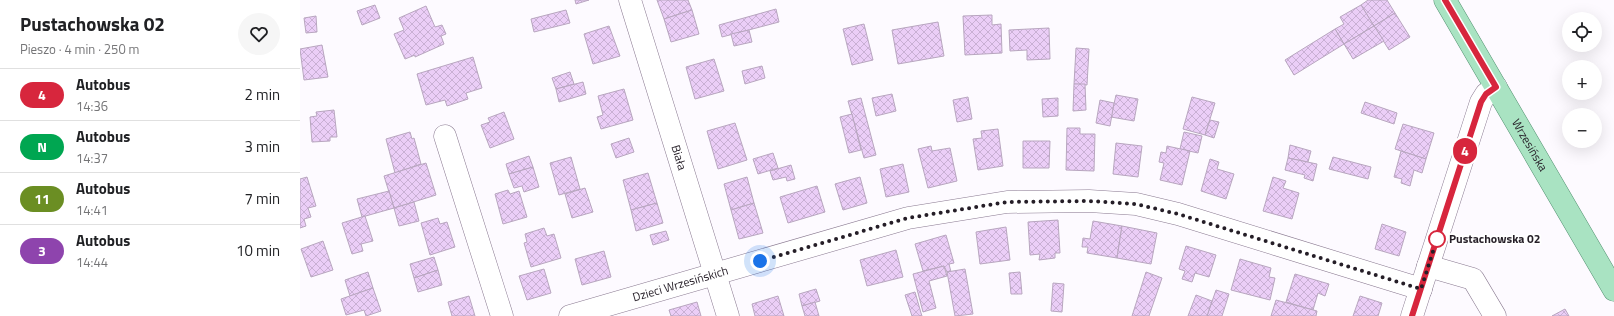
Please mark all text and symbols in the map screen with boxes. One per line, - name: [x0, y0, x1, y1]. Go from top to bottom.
- text: Pustachowska 02: [20, 9, 165, 38]
- map controls: [1562, 12, 1602, 148]
- button: locate: [1562, 12, 1602, 52]
- button: heart: [238, 13, 280, 55]
- text: Pieszo · 4 min · 250 m: [20, 39, 139, 59]
- button: +: [1562, 60, 1602, 100]
- text: Autobus: [76, 73, 130, 96]
- text: 2 min: [244, 83, 280, 106]
- text: 4: [38, 84, 46, 105]
- text: 14:36: [76, 96, 108, 116]
- button: −: [1562, 108, 1602, 148]
- street label: Wrzesińska: [1507, 115, 1553, 175]
- text: Autobus: [76, 125, 130, 148]
- text: 3 min: [244, 135, 280, 158]
- text: N: [37, 136, 47, 157]
- line badge: 4: [1452, 138, 1478, 164]
- text: 4: [1461, 140, 1469, 161]
- street label: Biała: [666, 142, 692, 173]
- text: 14:37: [76, 148, 108, 168]
- text: Autobus: [76, 177, 130, 200]
- text: 7 min: [244, 187, 280, 210]
- text: 11: [34, 188, 50, 209]
- text: 14:41: [76, 200, 108, 220]
- text: Autobus: [76, 229, 130, 252]
- place label: Pustachowska 02: [1449, 229, 1541, 248]
- marker: Pustachowska 02: [1428, 230, 1446, 248]
- text: 10 min: [236, 239, 280, 262]
- text: 3: [38, 240, 46, 261]
- your location: [750, 251, 770, 271]
- text: 14:44: [76, 252, 108, 272]
- street label: Dzieci Wrzesińskich: [630, 261, 730, 306]

